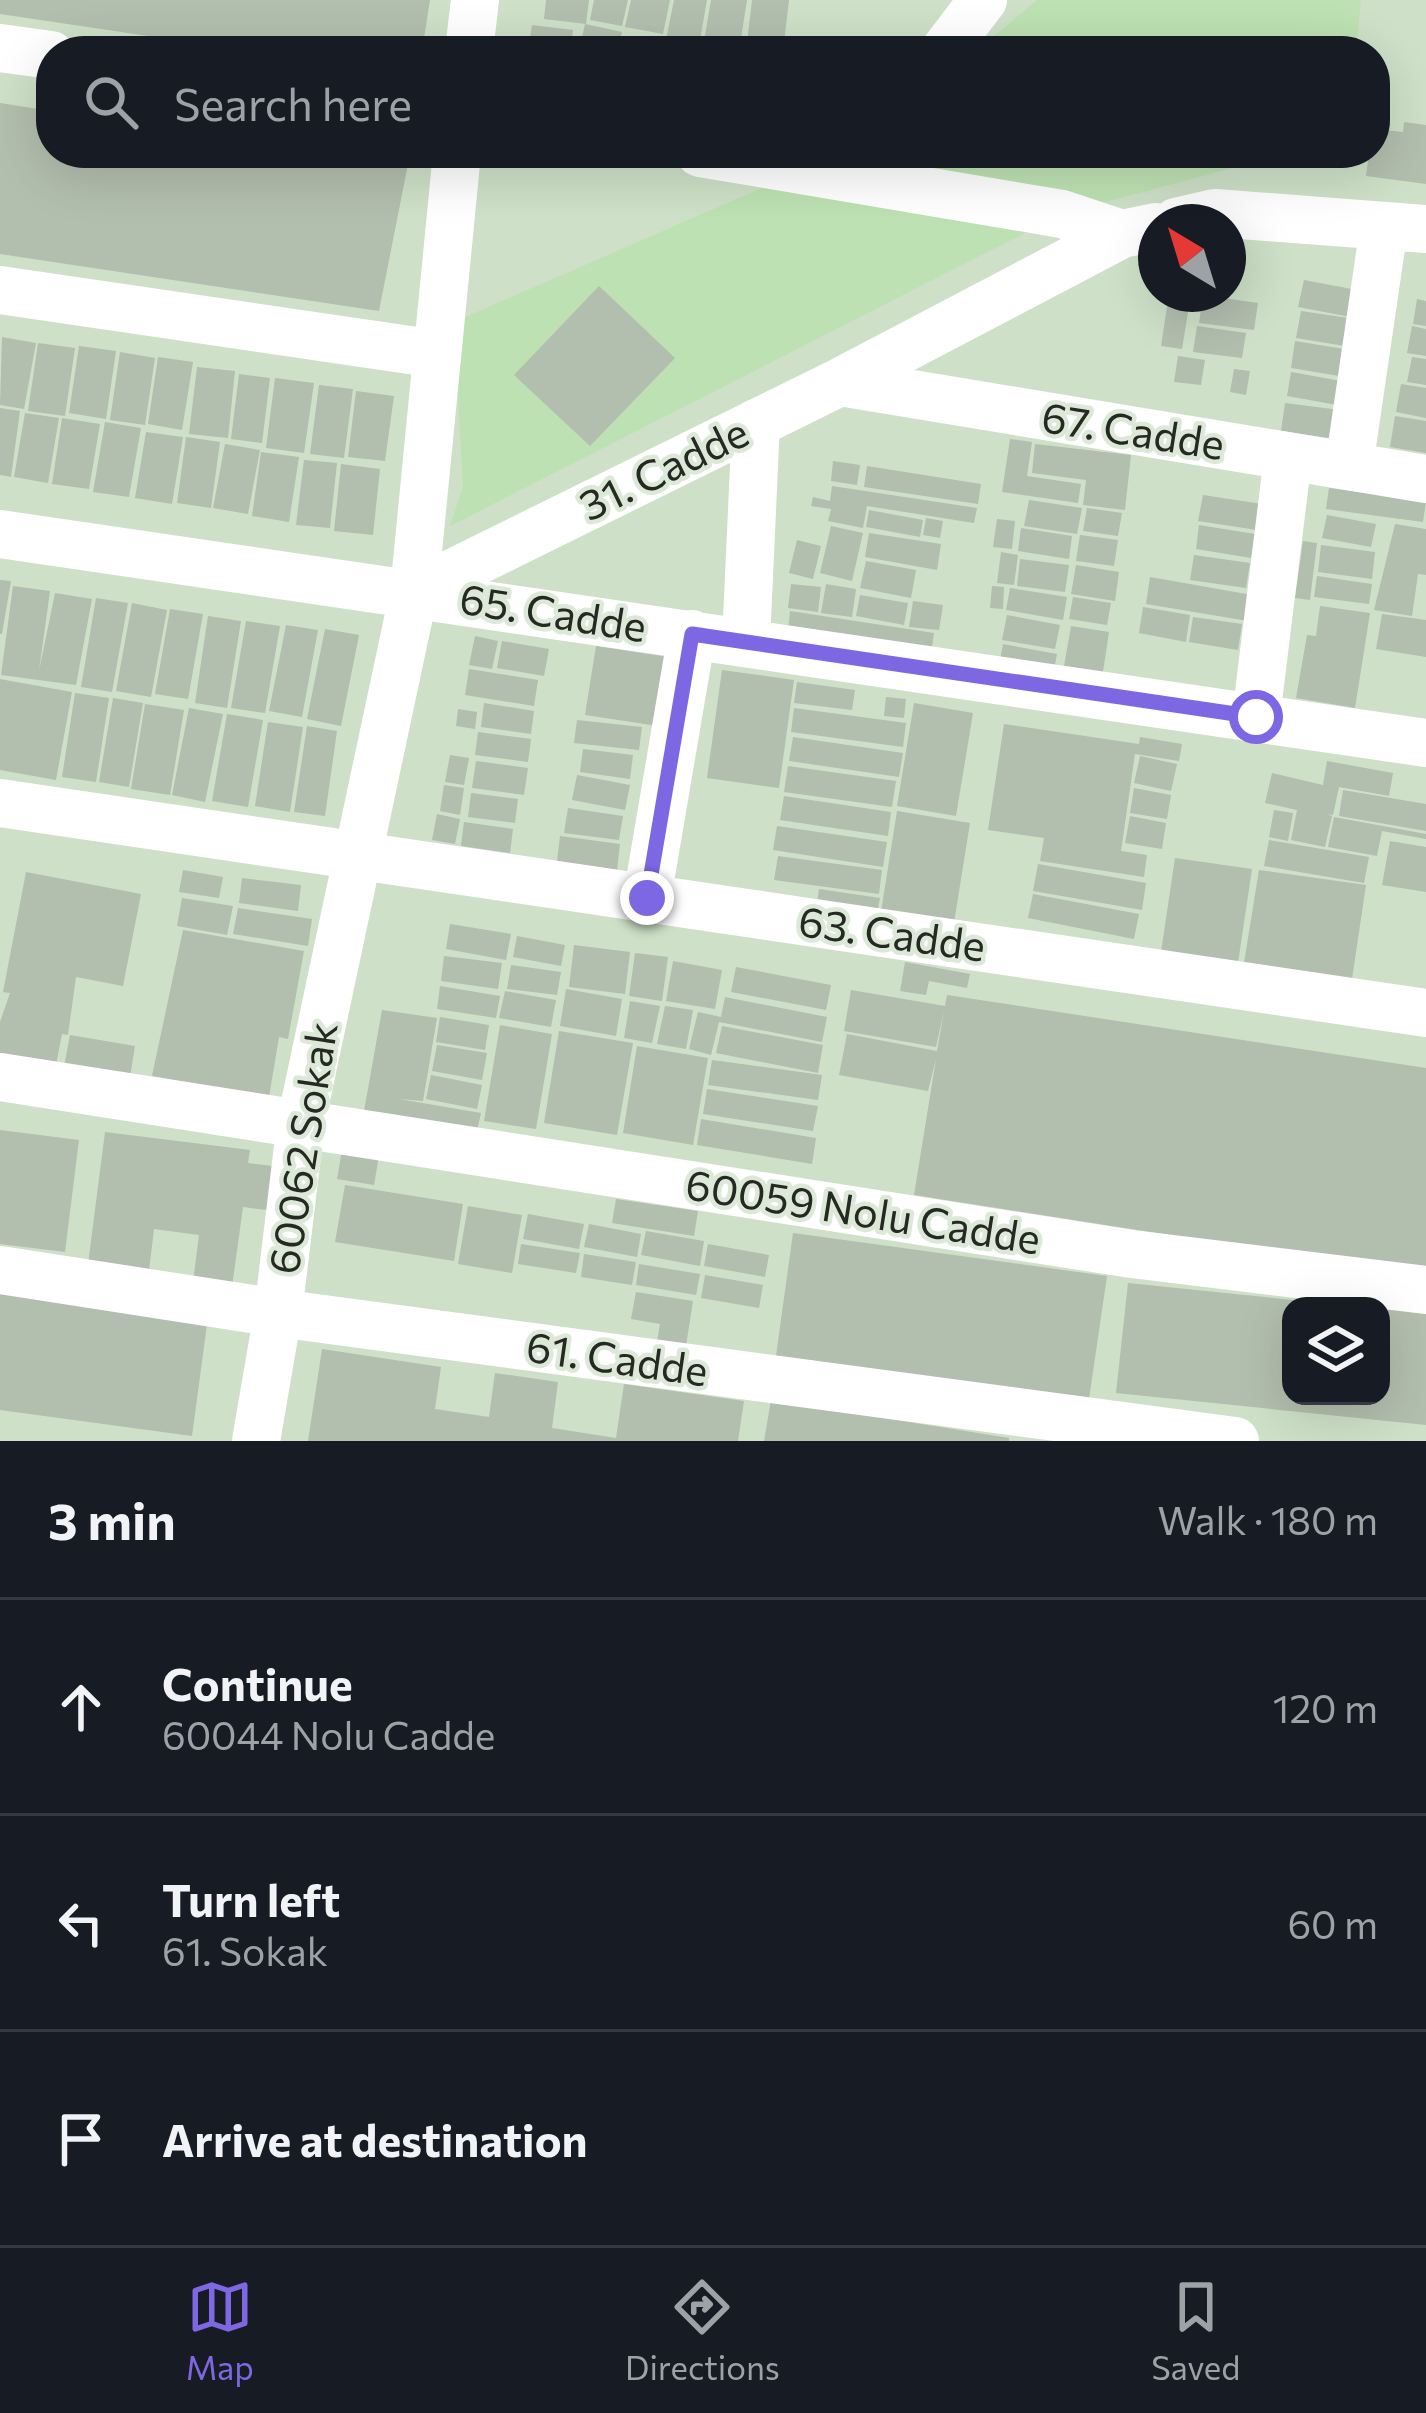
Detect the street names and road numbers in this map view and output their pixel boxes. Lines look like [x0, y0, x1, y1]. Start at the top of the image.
street label: 67. Cadde [1038, 389, 1228, 469]
street label: 31. Cadde [570, 404, 756, 530]
street label: 65. Cadde [456, 571, 650, 651]
street label: 63. Cadde [796, 893, 989, 971]
street label: 60062 Sokak [255, 1018, 347, 1277]
street label: 60059 Nolu Cadde [682, 1156, 1044, 1264]
street label: 61. Cadde [523, 1319, 711, 1395]

